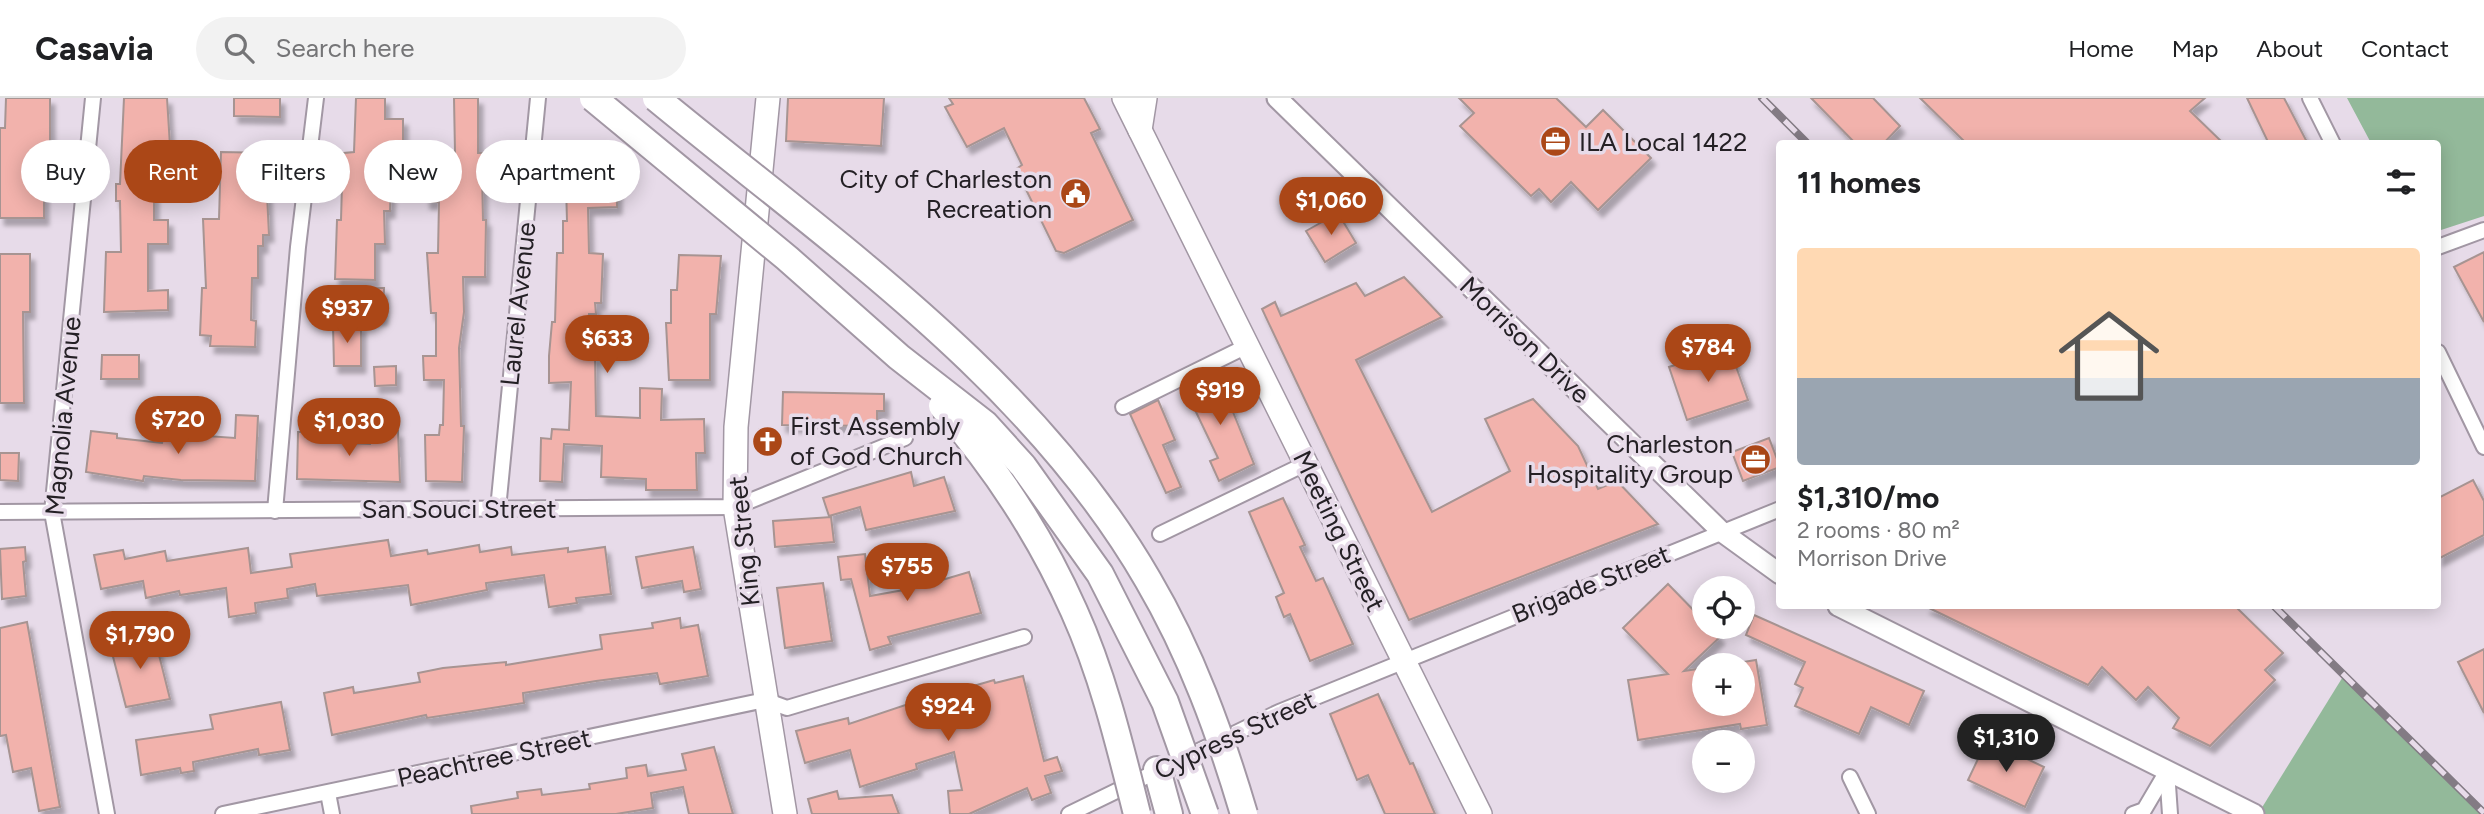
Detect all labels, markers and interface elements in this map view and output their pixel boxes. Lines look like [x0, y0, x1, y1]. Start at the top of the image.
search box [196, 17, 686, 80]
text: Casavia [35, 29, 154, 68]
icon: search [220, 29, 258, 67]
text: Search here [276, 32, 415, 64]
text: Home [2068, 34, 2134, 63]
text: Map [2172, 34, 2218, 63]
text: About [2256, 34, 2323, 63]
text: Contact [2361, 34, 2449, 63]
office icon: ILA Local 1422 [1539, 125, 1573, 159]
place label: ILA Local 1422 [1579, 126, 1748, 158]
chip: Buy [21, 140, 110, 203]
chip: Rent [124, 140, 222, 203]
chip: Filters [236, 140, 350, 203]
chip: New [364, 140, 462, 203]
chip: Apartment [476, 140, 640, 203]
place label: City of Charleston Recreation [840, 163, 1052, 225]
icon: filters [2382, 163, 2420, 201]
text: 11 homes [1797, 164, 1921, 201]
public building icon: City of Charleston Recreation [1058, 177, 1092, 211]
pin: $1,060 [1274, 178, 1388, 237]
text: $1,060 [1295, 186, 1367, 214]
street label: Laurel Avenue [493, 221, 543, 387]
street label: Morrison Drive [1453, 270, 1597, 410]
pin: $937 [306, 286, 388, 345]
icon: home [2046, 293, 2172, 419]
text: $937 [321, 294, 373, 322]
street label: Magnolia Avenue [38, 315, 88, 517]
pin: $633 [566, 316, 648, 375]
text: $633 [581, 324, 633, 352]
pin: $784 [1667, 324, 1749, 384]
text: $784 [1681, 333, 1735, 361]
pin: $919 [1179, 368, 1261, 427]
text: $919 [1195, 376, 1245, 404]
pin: $720 [137, 396, 219, 456]
pin: $1,030 [292, 398, 406, 458]
text: $720 [151, 405, 205, 433]
text: $1,030 [314, 407, 384, 435]
place label: First Assembly of God Church [790, 410, 963, 472]
church icon: First Assembly of God Church [750, 424, 784, 458]
place label: Charleston Hospitality Group [1527, 428, 1733, 490]
office icon: Charleston Hospitality Group [1739, 442, 1773, 476]
street label: Meeting Street [1286, 445, 1392, 617]
street label: King Street [721, 474, 767, 608]
text: $1,310/mo [1797, 479, 1939, 516]
street label: San Souci Street [361, 493, 557, 525]
text: 2 rooms · 80 m² [1797, 516, 1960, 544]
street label: Brigade Street [1507, 538, 1675, 630]
pin: $755 [866, 544, 948, 603]
text: Morrison Drive [1797, 544, 1946, 572]
text: $755 [881, 552, 933, 580]
map controls [1692, 576, 1755, 793]
button: locate [1692, 576, 1755, 639]
pin: $1,790 [83, 612, 197, 671]
text: $1,790 [105, 620, 175, 648]
button: + [1692, 653, 1755, 716]
pin: $924 [907, 684, 989, 743]
street label: Cypress Street [1149, 684, 1321, 786]
text: $924 [921, 692, 975, 720]
pin: $1,310 [1949, 714, 2063, 774]
street label: Peachtree Street [394, 722, 594, 794]
text: $1,310 [1973, 723, 2039, 751]
button: − [1692, 730, 1755, 793]

